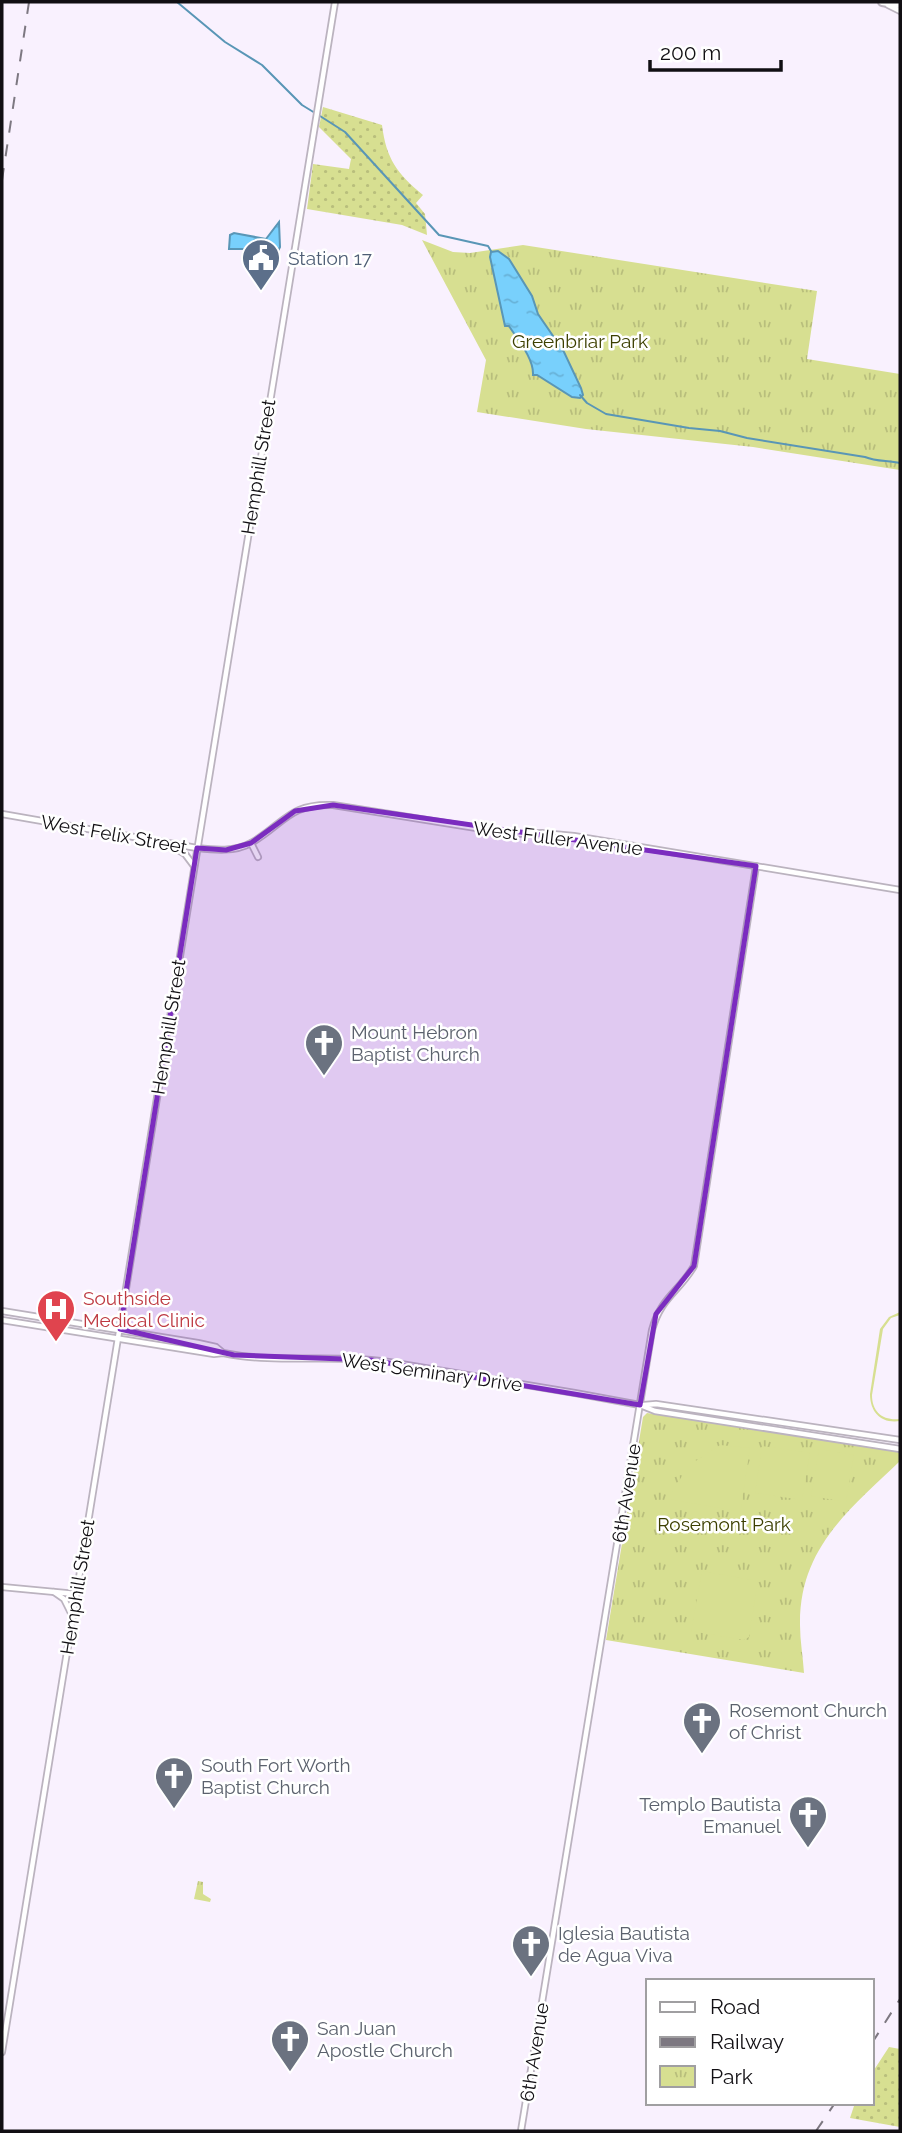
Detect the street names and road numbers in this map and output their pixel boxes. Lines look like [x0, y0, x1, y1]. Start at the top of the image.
street label: Hemphill Street [236, 397, 280, 536]
street label: West Felix Street [39, 810, 190, 858]
street label: West Fuller Avenue [472, 817, 644, 859]
street label: Hemphill Street [146, 957, 190, 1096]
street label: West Seminary Drive [340, 1348, 524, 1396]
street label: 6th Avenue [607, 1442, 645, 1544]
street label: Hemphill Street [55, 1517, 99, 1656]
street label: 6th Avenue [515, 2001, 553, 2103]

